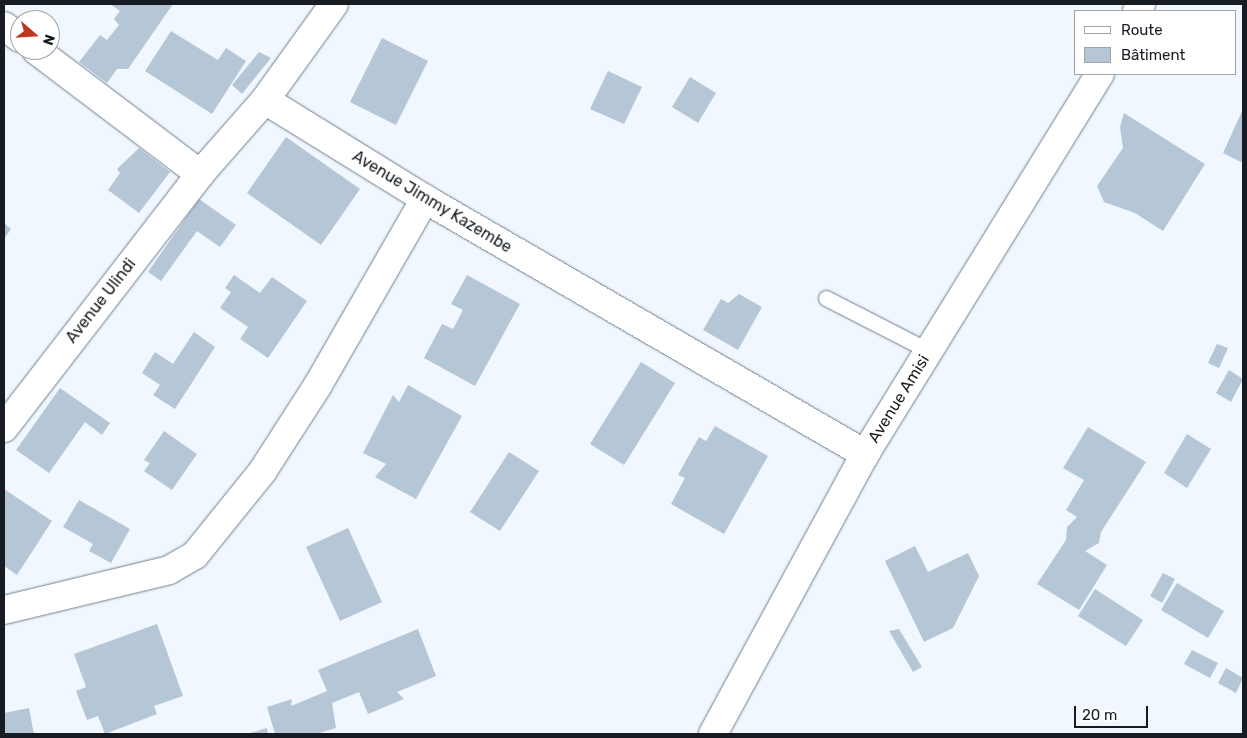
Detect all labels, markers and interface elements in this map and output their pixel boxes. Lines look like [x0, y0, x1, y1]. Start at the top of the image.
north arrow [10, 10, 60, 60]
legend [1074, 10, 1237, 75]
text: Route [1121, 21, 1163, 39]
text: N [39, 32, 58, 47]
text: Bâtiment [1121, 46, 1185, 64]
street label: Avenue Jimmy Kazembe [349, 147, 515, 257]
street label: Avenue Ulindi [62, 255, 140, 347]
street label: Avenue Amisi [864, 351, 934, 447]
scale bar [1077, 696, 1151, 728]
text: 20 m [1082, 706, 1117, 724]

